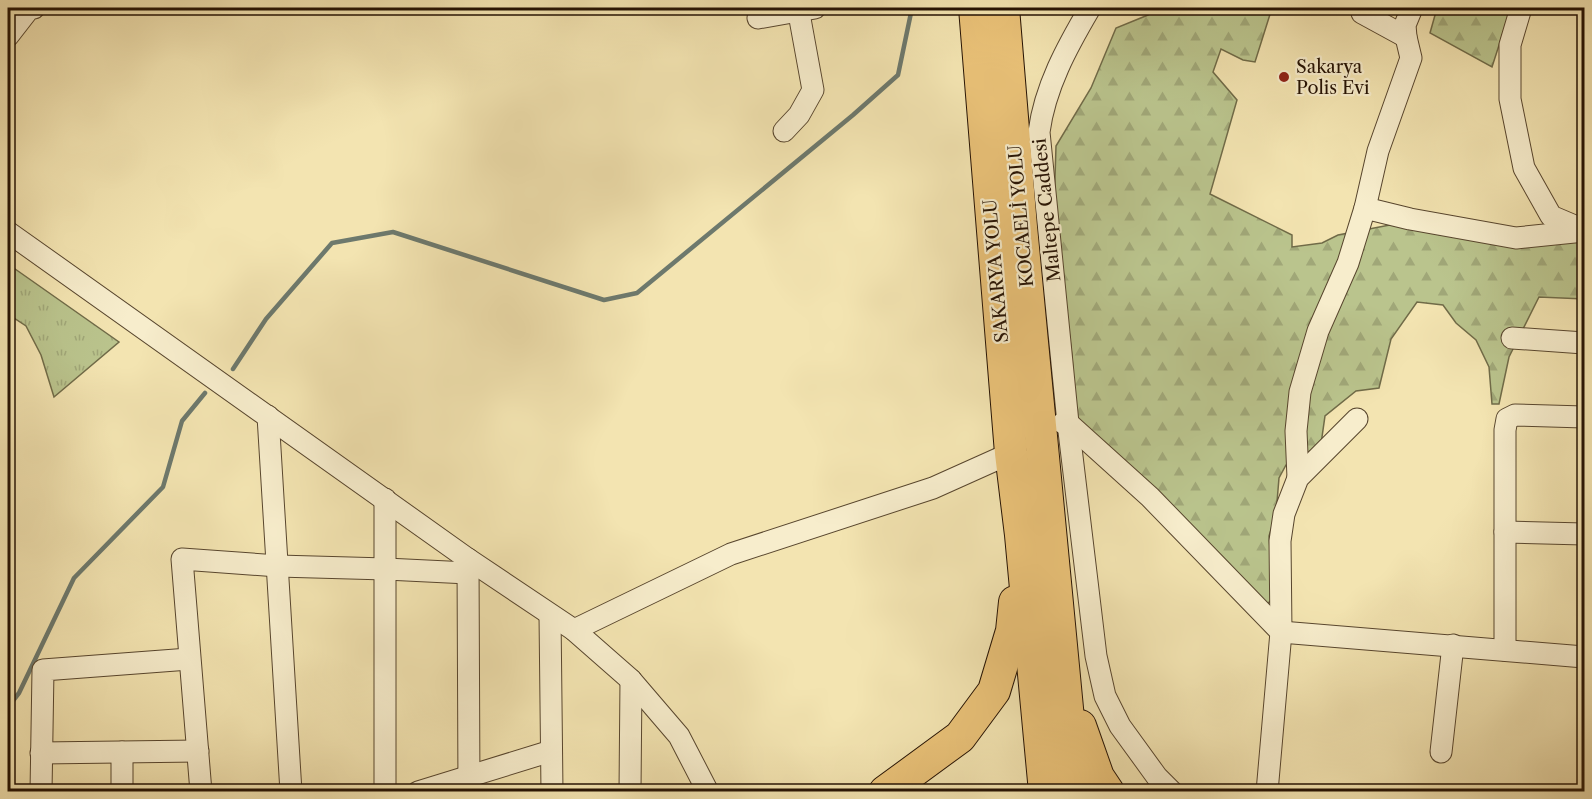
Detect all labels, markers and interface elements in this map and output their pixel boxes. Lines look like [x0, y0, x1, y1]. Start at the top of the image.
place label: Sakarya Polis Evi [1296, 56, 1370, 99]
marker: Sakarya Polis Evi [1277, 70, 1291, 84]
street label: Maltepe Caddesi [1028, 137, 1065, 283]
street label: KOCAELİ YOLU [1003, 144, 1038, 288]
street label: SAKARYA YOLU [979, 198, 1013, 344]

